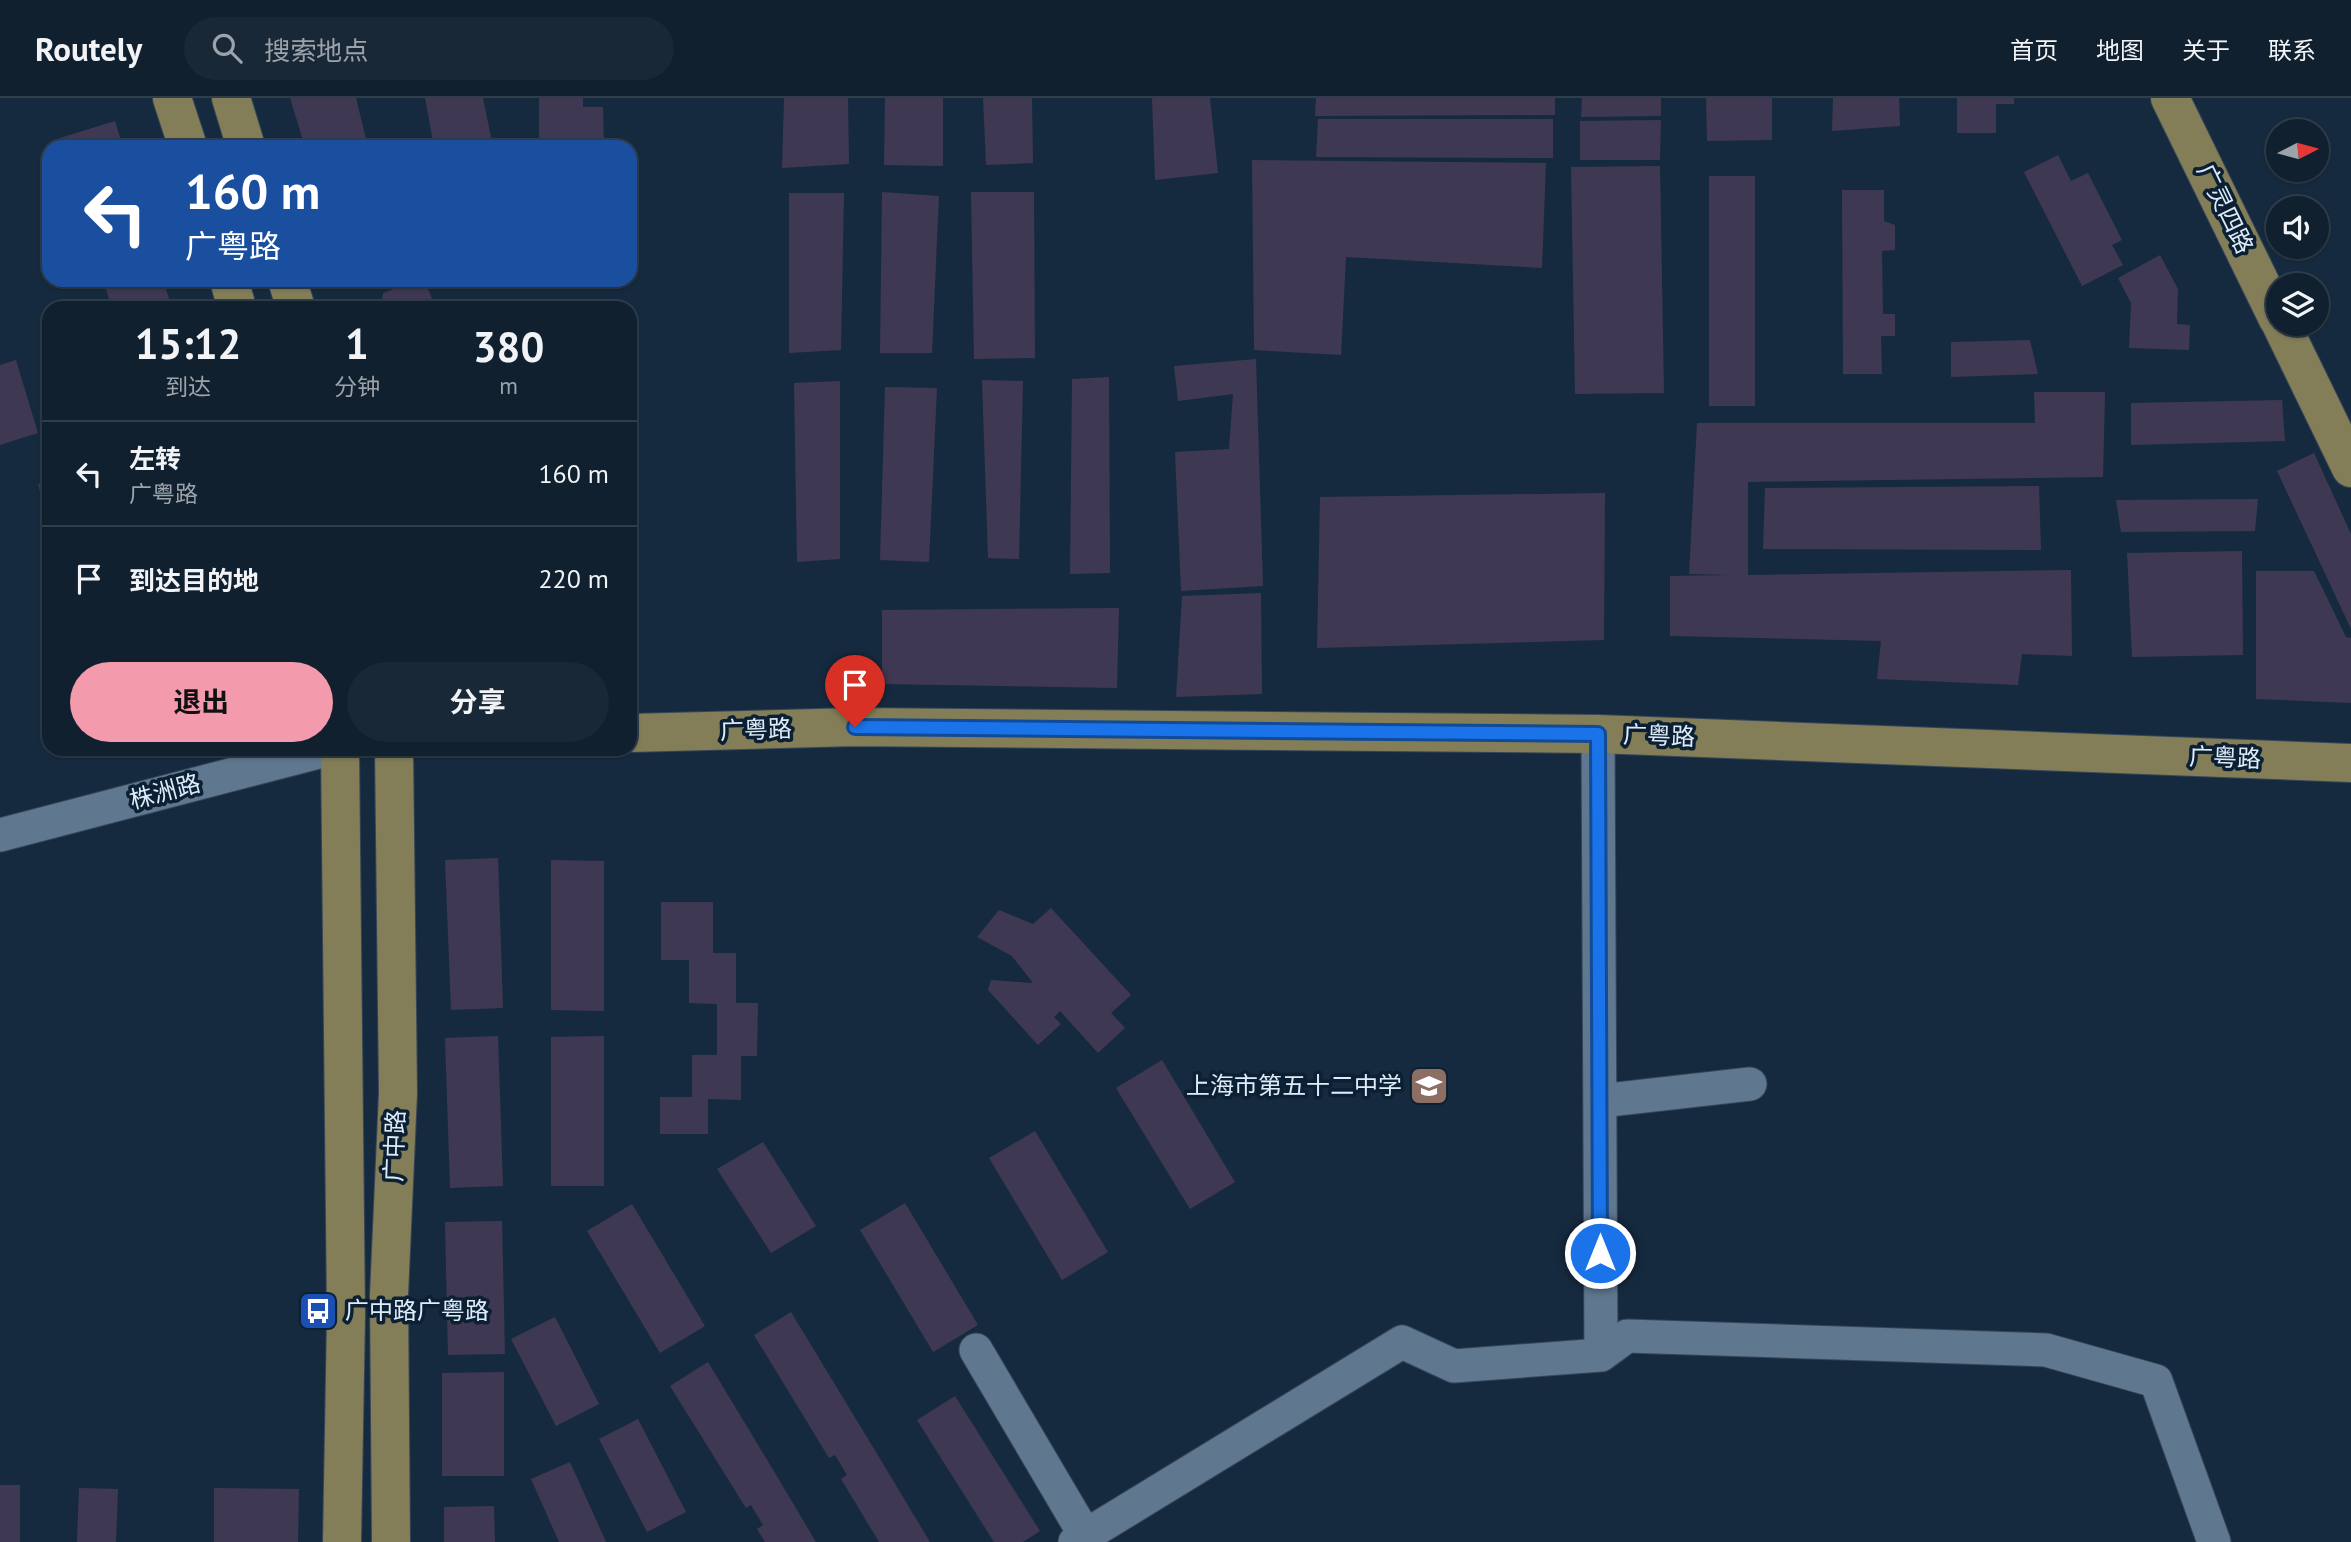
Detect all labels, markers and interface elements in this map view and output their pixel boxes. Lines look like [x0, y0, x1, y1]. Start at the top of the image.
search box [184, 17, 674, 80]
text: Routely [35, 27, 142, 70]
icon: search [208, 29, 246, 67]
text: 搜索地点 [264, 34, 368, 67]
text: 首页 [2010, 35, 2058, 66]
text: 地图 [2096, 35, 2144, 66]
text: 关于 [2182, 35, 2230, 66]
text: 联系 [2268, 35, 2316, 66]
north arrow [2266, 119, 2329, 182]
map controls [2266, 119, 2329, 336]
text: 160 m [185, 159, 320, 223]
street label: 广灵四路 [2190, 159, 2260, 259]
icon: left [70, 168, 161, 259]
button: sound [2266, 196, 2329, 259]
text: 广粤路 [185, 225, 281, 267]
button: layers [2266, 273, 2329, 336]
text: 15:12 [135, 316, 241, 371]
text: 1 [345, 316, 369, 371]
text: 380 [473, 319, 544, 374]
text: m [499, 371, 518, 400]
text: 到达 [165, 372, 211, 401]
text: 分钟 [334, 372, 380, 401]
text: 左转 [129, 442, 181, 475]
icon: left [70, 455, 108, 493]
text: 160 m [538, 457, 609, 490]
text: 广粤路 [129, 479, 198, 508]
icon: arrive [70, 560, 108, 598]
text: 220 m [538, 562, 609, 595]
text: 到达目的地 [129, 564, 259, 597]
pin [825, 655, 885, 727]
button: 退出 [70, 662, 333, 742]
button: 分享 [347, 662, 609, 742]
icon: arrive [836, 666, 874, 704]
street label: 广粤路 [719, 713, 793, 746]
street label: 广粤路 [1622, 719, 1696, 752]
street label: 广粤路 [2188, 741, 2262, 774]
street label: 株洲路 [126, 767, 204, 816]
school or university icon: 上海市第五十二中学 [1408, 1065, 1450, 1107]
place label: 上海市第五十二中学 [1186, 1070, 1402, 1101]
street label: 广中路 [378, 1109, 411, 1183]
position arrow [1563, 1216, 1637, 1290]
bus stop icon: 广中路广粤路 [297, 1290, 339, 1332]
place label: 广中路广粤路 [345, 1295, 489, 1326]

